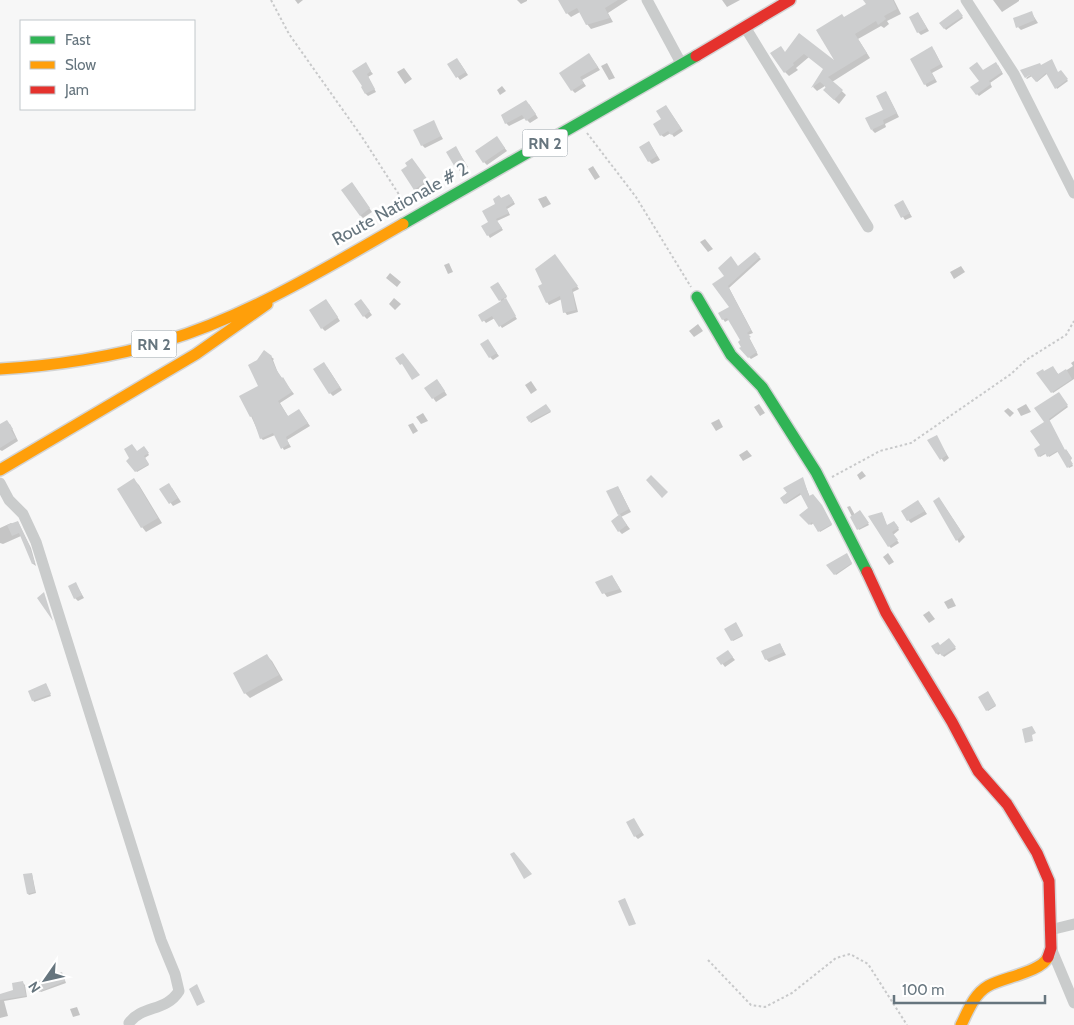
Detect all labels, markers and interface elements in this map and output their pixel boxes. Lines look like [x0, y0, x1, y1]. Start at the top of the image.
legend [20, 20, 195, 110]
text: Fast [65, 31, 90, 49]
text: Slow [65, 56, 96, 74]
text: Jam [64, 81, 89, 99]
road number: RN 2 [522, 130, 568, 156]
street label: Route Nationale # 2 [328, 158, 472, 250]
road number: RN 2 [132, 330, 176, 358]
north arrow [20, 955, 70, 1005]
scale bar [894, 972, 1045, 1004]
text: N [24, 978, 44, 996]
text: 100 m [902, 981, 944, 999]

